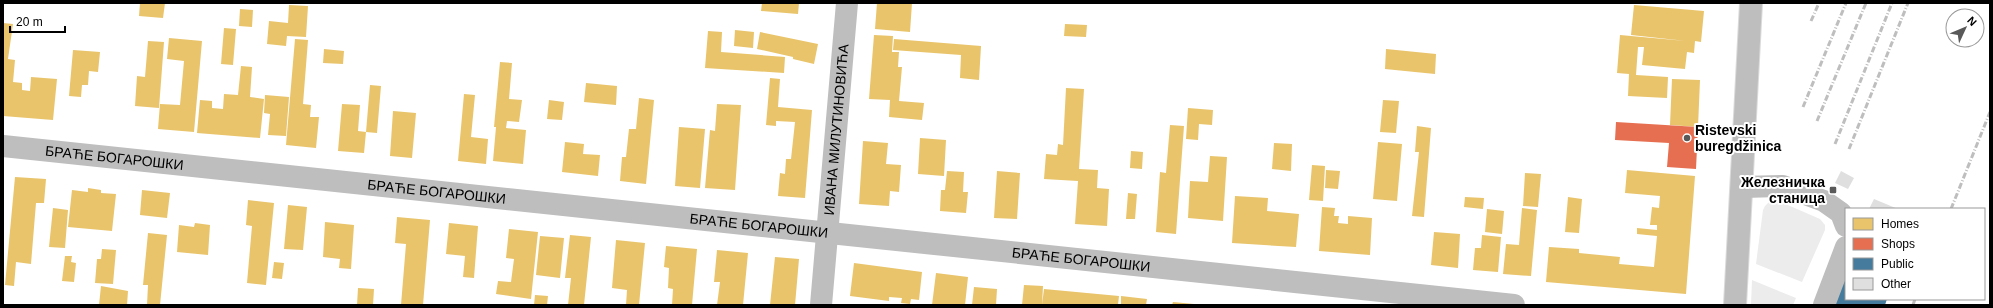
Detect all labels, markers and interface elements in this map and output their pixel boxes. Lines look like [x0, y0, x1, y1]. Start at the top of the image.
scale bar [10, 8, 65, 34]
north arrow [1945, 8, 1985, 48]
text: N [1965, 14, 1979, 28]
text: 20 m [16, 15, 43, 29]
street label: ИВАНА МИЛУТИНОВИЋА [821, 43, 851, 216]
place label: Ristevski buregdžinica [1695, 122, 1782, 154]
marker: Ristevski buregdžinica [1682, 133, 1692, 143]
street label: БРАЋЕ БОГАРОШКИ [44, 142, 184, 173]
place label: Железничка станица [1740, 174, 1825, 206]
street label: БРАЋЕ БОГАРОШКИ [367, 176, 507, 207]
marker: Железничка станица [1828, 185, 1838, 195]
legend [1845, 208, 1985, 300]
street label: БРАЋЕ БОГАРОШКИ [689, 210, 829, 241]
text: Homes [1881, 217, 1919, 231]
text: Shops [1881, 237, 1915, 251]
street label: БРАЋЕ БОГАРОШКИ [1011, 244, 1151, 275]
text: Public [1881, 257, 1914, 271]
text: Other [1881, 277, 1911, 291]

